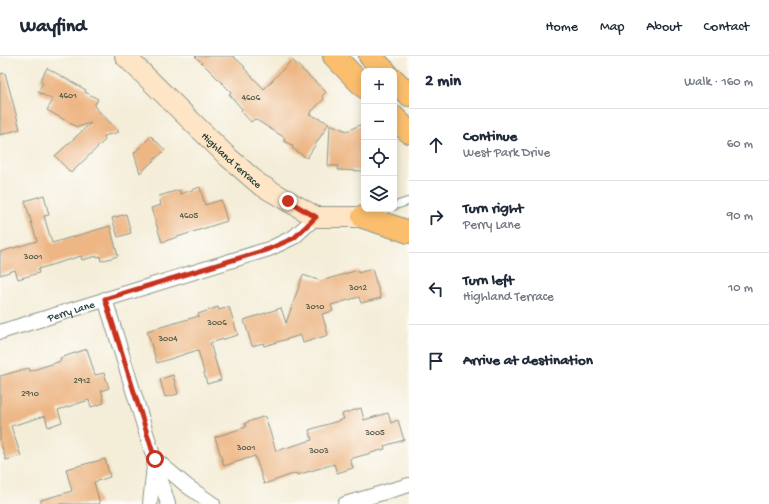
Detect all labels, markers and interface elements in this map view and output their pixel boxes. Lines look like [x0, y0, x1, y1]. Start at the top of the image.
text: Wayfind [20, 16, 86, 39]
text: Home [546, 19, 578, 36]
text: Map [600, 19, 624, 36]
text: About [646, 19, 682, 36]
text: Contact [704, 19, 749, 36]
map controls [361, 68, 397, 212]
button: + [361, 68, 397, 104]
text: 2 min [425, 72, 461, 92]
text: Walk · 160 m [684, 75, 753, 90]
house number: 4601 [59, 91, 77, 102]
house number: 4606 [242, 93, 261, 104]
button: − [361, 104, 397, 140]
text: Continue [463, 128, 517, 146]
street label: Highland Terrace [198, 131, 263, 192]
icon: ahead [425, 134, 447, 156]
text: 60 m [727, 137, 753, 152]
button: locate [361, 140, 397, 176]
text: West Park Drive [463, 146, 550, 161]
button: layers [361, 176, 397, 212]
route end [279, 192, 297, 210]
text: Turn right [463, 200, 523, 218]
icon: right [425, 206, 447, 228]
text: 90 m [727, 209, 753, 224]
house number: 4605 [180, 211, 199, 222]
text: Perry Lane [463, 218, 520, 233]
house number: 3001 [23, 252, 43, 263]
text: Turn left [463, 272, 514, 290]
icon: left [425, 278, 447, 300]
text: 10 m [728, 281, 753, 296]
house number: 3012 [348, 283, 367, 294]
text: Highland Terrace [463, 290, 554, 305]
street label: Perry Lane [45, 299, 97, 325]
house number: 3010 [305, 302, 324, 313]
house number: 3006 [206, 318, 227, 329]
house number: 3004 [157, 334, 178, 345]
icon: arrive [425, 350, 447, 372]
text: Arrive at destination [463, 352, 593, 370]
house number: 2912 [74, 376, 91, 387]
house number: 2910 [21, 389, 39, 400]
house number: 3005 [364, 428, 385, 439]
house number: 3001 [236, 443, 256, 454]
house number: 3003 [308, 446, 329, 457]
route start [146, 450, 164, 468]

